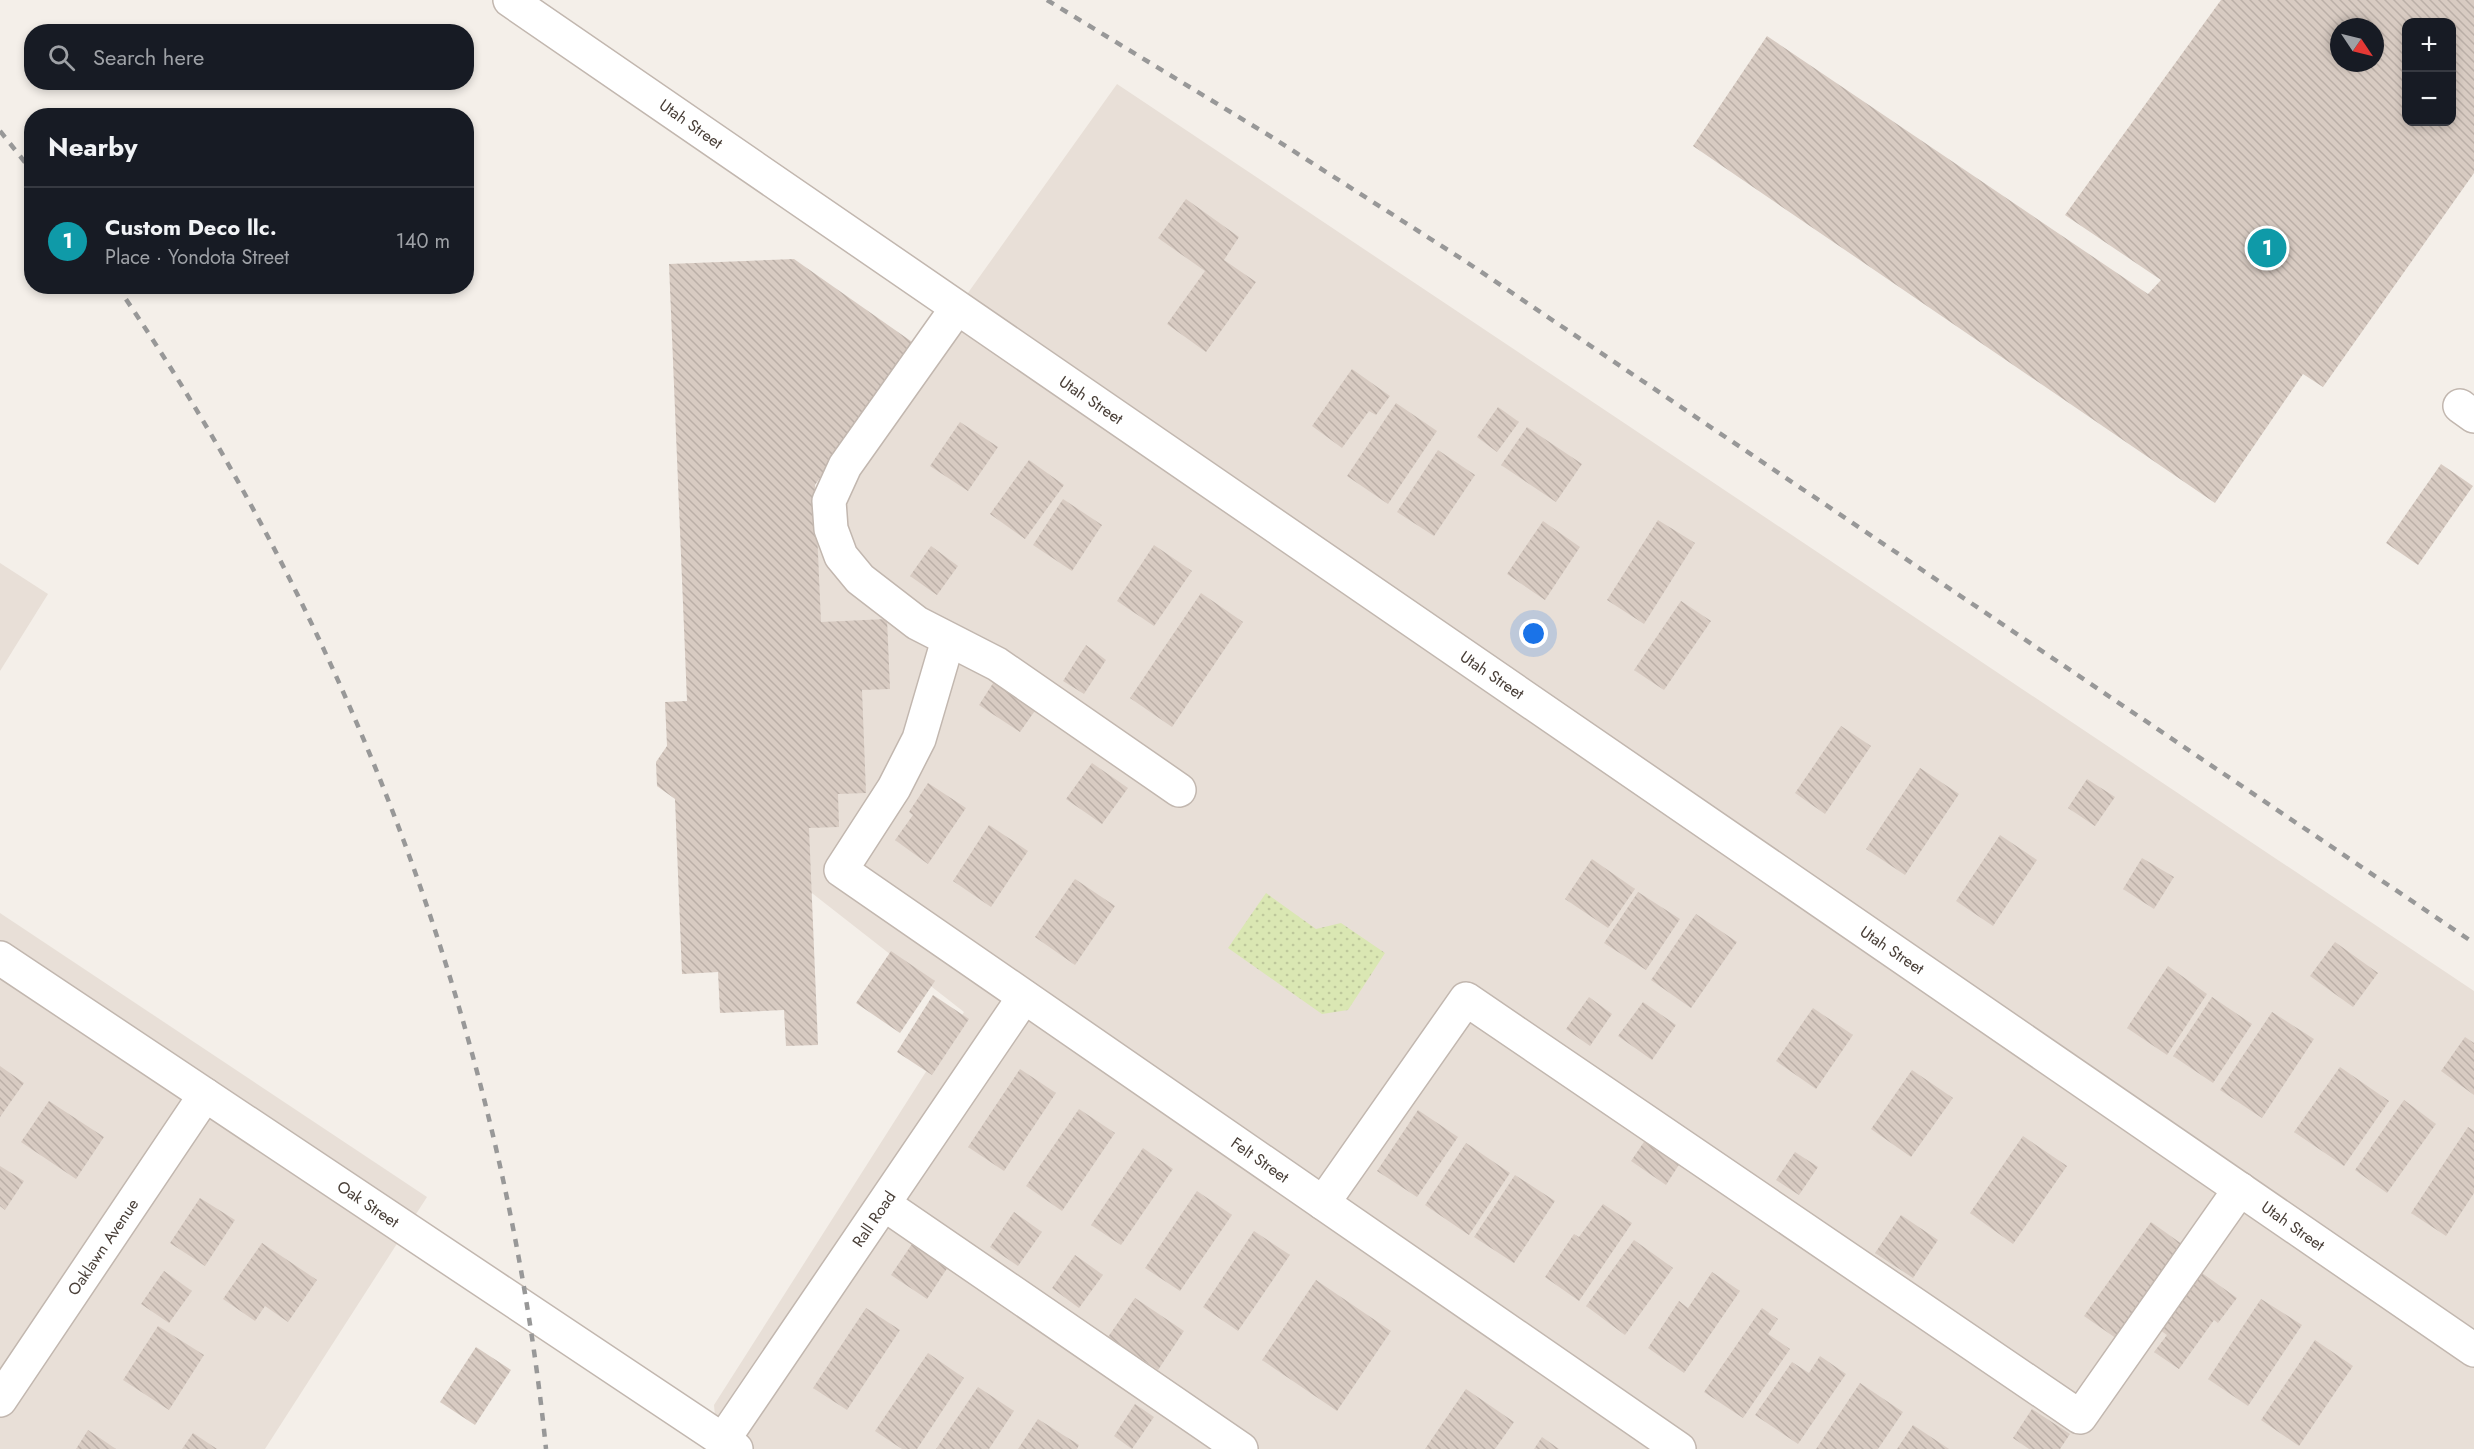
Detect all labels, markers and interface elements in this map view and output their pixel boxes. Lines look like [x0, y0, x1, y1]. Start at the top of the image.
north arrow [2330, 18, 2384, 72]
map controls [2402, 18, 2456, 126]
button: + [2402, 18, 2456, 72]
search box [24, 24, 474, 90]
icon: search [45, 41, 78, 74]
text: Search here [93, 41, 204, 73]
button: − [2402, 72, 2456, 126]
street label: Utah Street [655, 94, 728, 154]
text: Nearby [48, 128, 137, 166]
text: Custom Deco llc. [105, 211, 277, 243]
pin: 1 [2248, 226, 2286, 270]
text: 1 [62, 227, 73, 256]
text: 140 m [396, 227, 450, 256]
text: Place · Yondota Street [105, 243, 289, 272]
street label: Utah Street [1054, 370, 1128, 430]
your location [1519, 619, 1548, 648]
street label: Utah Street [1455, 645, 1529, 705]
street label: Utah Street [1855, 920, 1929, 980]
street label: Felt Street [1226, 1132, 1294, 1189]
street label: Oak Street [332, 1175, 404, 1233]
street label: Rall Road [847, 1186, 901, 1252]
street label: Oaklawn Avenue [62, 1194, 144, 1300]
street label: Utah Street [2257, 1196, 2330, 1256]

